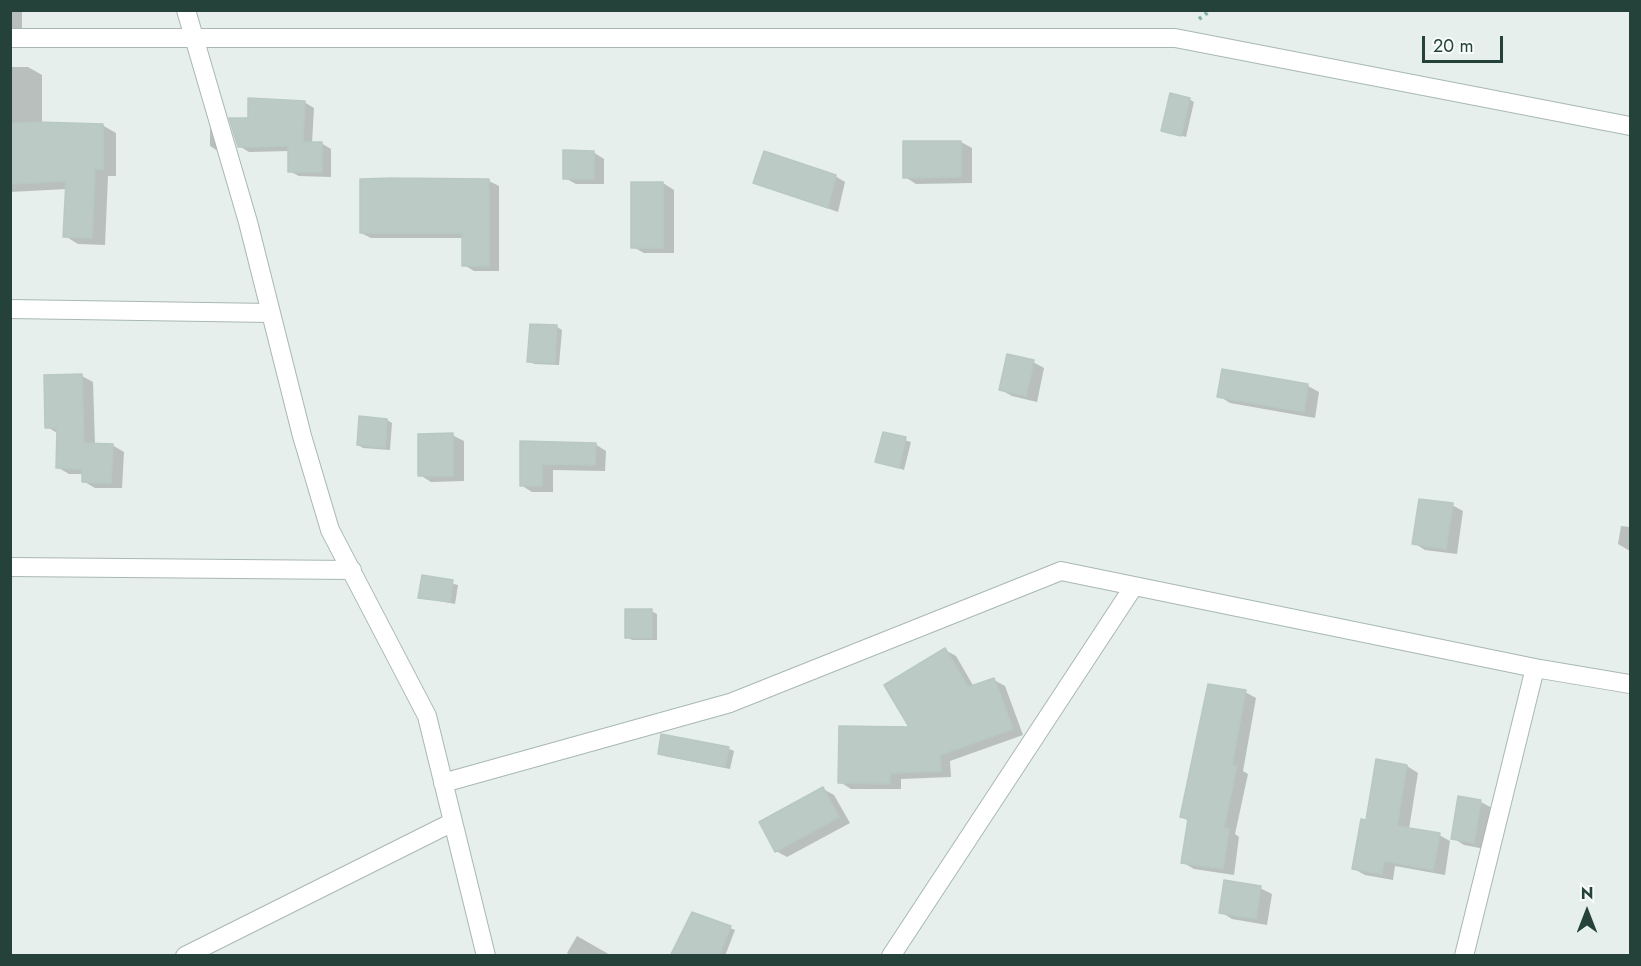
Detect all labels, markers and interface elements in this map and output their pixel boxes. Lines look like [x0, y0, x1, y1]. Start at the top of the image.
scale bar [1425, 24, 1506, 62]
text: 20 m [1433, 33, 1473, 59]
north arrow [1557, 882, 1617, 942]
text: N [1581, 882, 1593, 905]

